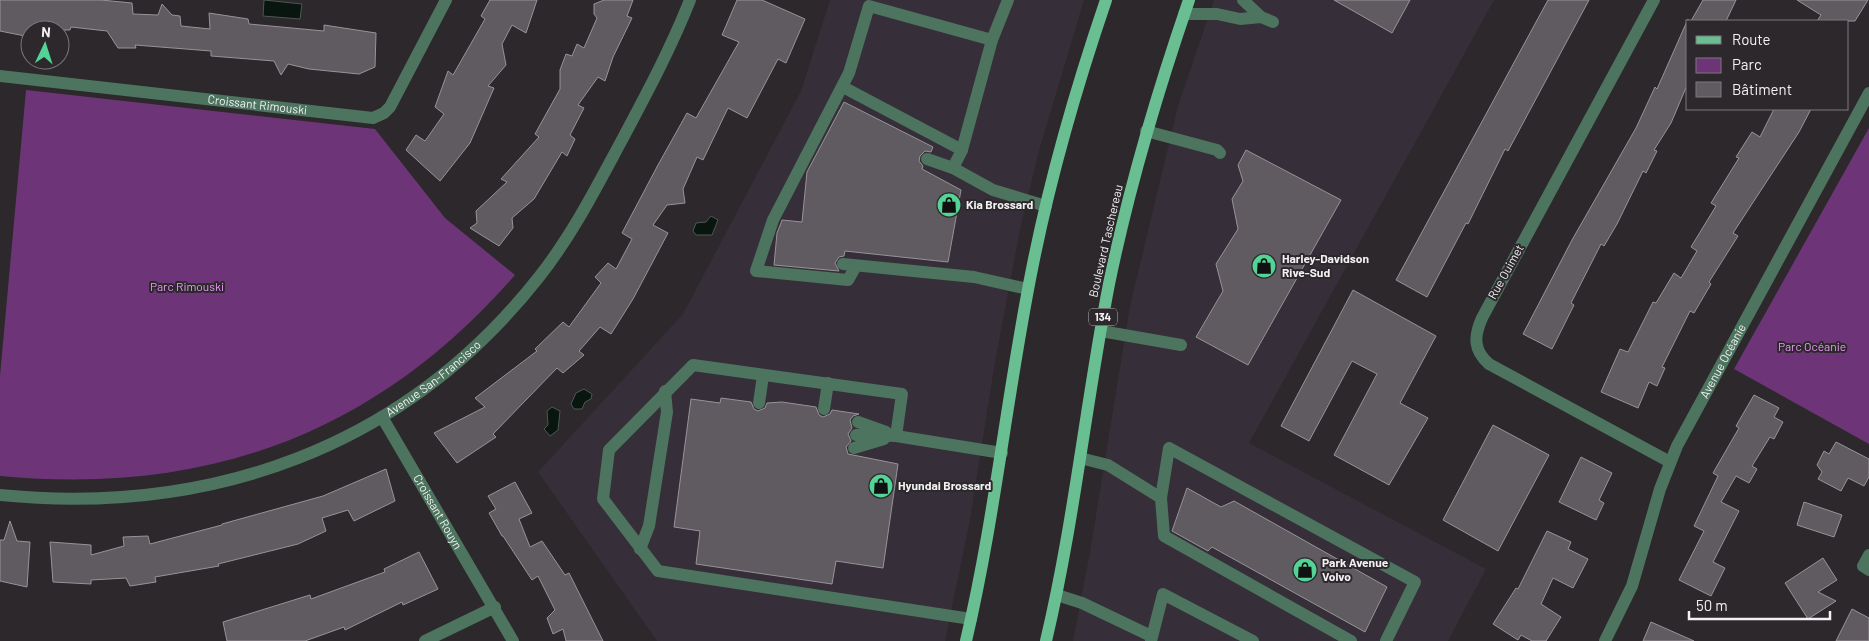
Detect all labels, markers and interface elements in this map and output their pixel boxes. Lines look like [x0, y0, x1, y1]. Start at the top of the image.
north arrow [20, 20, 70, 70]
legend [1686, 20, 1849, 110]
text: N [41, 23, 51, 40]
text: Route [1732, 30, 1771, 48]
text: Parc [1732, 55, 1762, 73]
text: Bâtiment [1732, 80, 1792, 98]
street label: Croissant Rimouski [207, 91, 308, 117]
street label: Boulevard Taschereau [1085, 183, 1125, 298]
shop icon: Kia Brossard [936, 192, 962, 218]
place label: Kia Brossard [966, 197, 1034, 211]
street label: Rue Ouimet [1484, 242, 1526, 301]
place label: Harley-Davidson Rive-Sud [1282, 251, 1369, 279]
shop icon: Harley-Davidson Rive-Sud [1251, 253, 1277, 279]
park label: Parc Rimouski [150, 279, 224, 293]
road number: 134 [1089, 308, 1117, 326]
street label: Avenue Océanie [1696, 321, 1748, 400]
street label: Avenue San-Francisco [383, 337, 483, 419]
park label: Parc Océanie [1778, 339, 1846, 353]
street label: Croissant Rouyn [411, 472, 466, 551]
shop icon: Hyundai Brossard [868, 473, 894, 499]
place label: Hyundai Brossard [898, 478, 992, 492]
place label: Park Avenue Volvo [1322, 555, 1389, 583]
shop icon: Park Avenue Volvo [1292, 557, 1318, 583]
scale bar [1689, 588, 1830, 620]
text: 50 m [1696, 596, 1728, 614]

